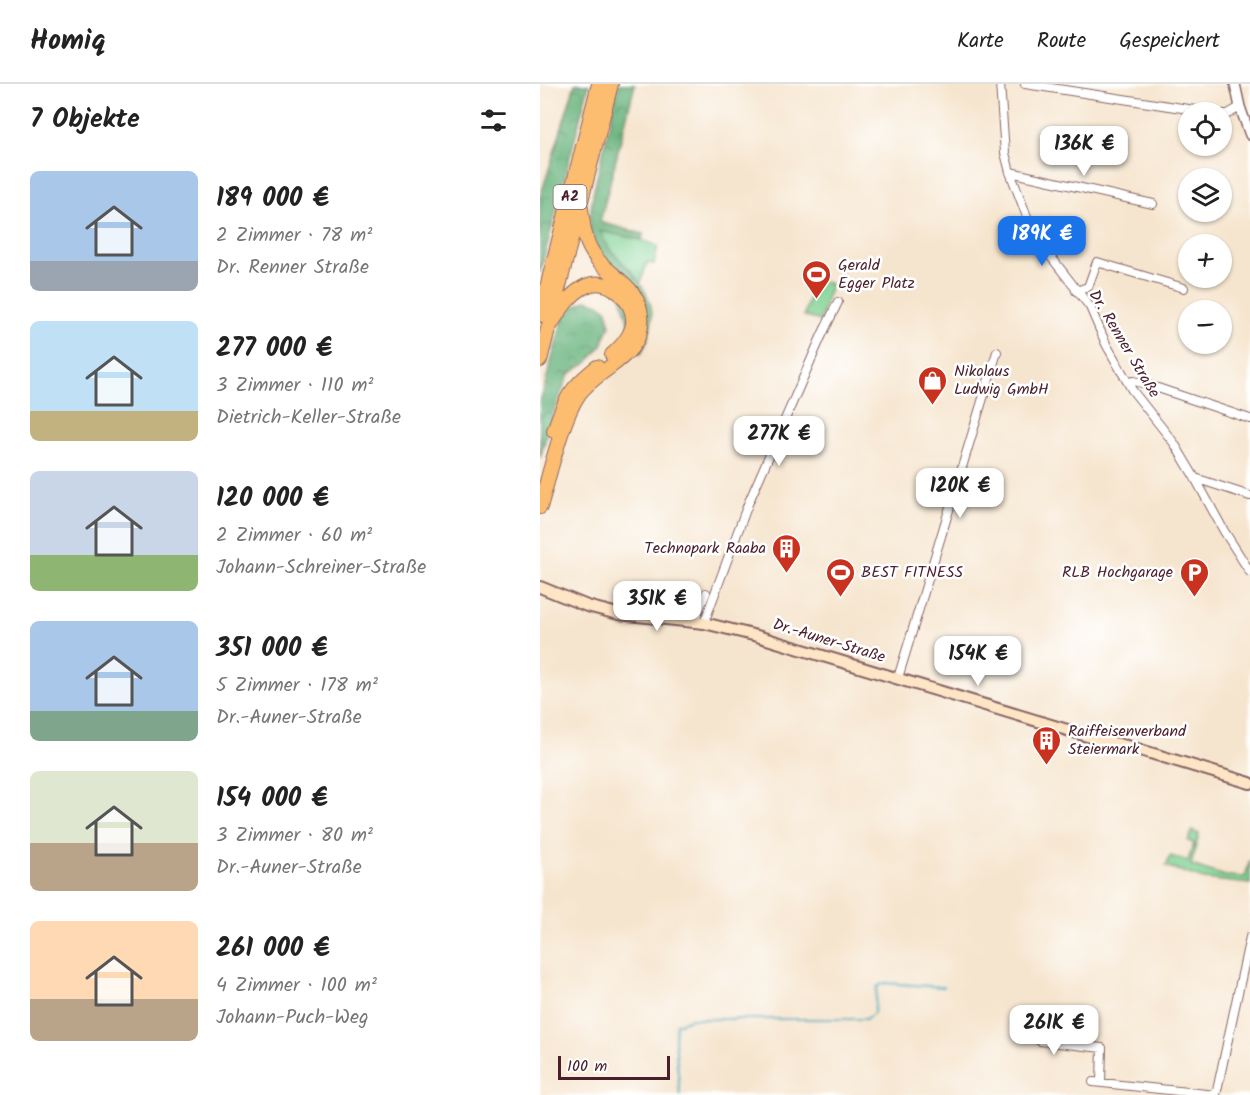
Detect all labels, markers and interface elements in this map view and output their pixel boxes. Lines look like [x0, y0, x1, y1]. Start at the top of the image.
text: Homiq [30, 19, 106, 64]
text: Karte [957, 25, 1004, 58]
text: Route [1037, 25, 1086, 58]
text: Gespeichert [1119, 25, 1220, 58]
text: 7 Objekte [30, 99, 140, 141]
map controls [1178, 102, 1232, 354]
button: locate [1178, 102, 1232, 156]
icon: filters [477, 104, 510, 137]
pin: 136K € [1035, 126, 1133, 177]
text: 136K € [1054, 129, 1114, 161]
button: layers [1178, 168, 1232, 222]
text: 189 000 € [216, 178, 329, 220]
road number: A2 [554, 185, 586, 209]
icon: home [78, 195, 150, 267]
pin: 189K € [993, 216, 1091, 267]
text: 189K € [1012, 219, 1072, 251]
text: 2 Zimmer · 78 m² [216, 220, 372, 252]
button: + [1178, 234, 1232, 288]
text: Dr. Renner Straße [216, 252, 369, 284]
place label: Gerald Egger Platz [838, 253, 915, 296]
sports icon: Gerald Egger Platz [801, 258, 833, 300]
street label: Dr. Renner Straße [1082, 285, 1166, 403]
button: − [1178, 300, 1232, 354]
text: 277 000 € [216, 328, 332, 370]
icon: home [78, 345, 150, 417]
place label: Nikolaus Ludwig GmbH [954, 359, 1049, 402]
shop icon: Nikolaus Ludwig GmbH [917, 364, 949, 406]
text: 3 Zimmer · 110 m² [216, 370, 374, 402]
text: Dietrich-Keller-Straße [216, 402, 401, 434]
pin: 277K € [730, 416, 828, 467]
text: 277K € [748, 419, 810, 451]
pin: 120K € [911, 468, 1009, 519]
text: 120K € [930, 471, 990, 503]
text: 120 000 € [216, 478, 329, 520]
icon: home [78, 495, 150, 567]
text: 2 Zimmer · 60 m² [216, 520, 372, 552]
building icon: Technopark Raaba [771, 532, 803, 574]
place label: Technopark Raaba [644, 536, 766, 561]
text: Johann-Schreiner-Straße [216, 552, 426, 584]
sports icon: BEST FITNESS [824, 556, 856, 598]
parking icon: RLB Hochgarage [1178, 556, 1210, 598]
place label: BEST FITNESS [861, 560, 964, 585]
place label: RLB Hochgarage [1062, 560, 1173, 585]
pin: 351K € [608, 581, 706, 632]
text: 351K € [627, 584, 687, 616]
street label: Dr.-Auner-Straße [770, 612, 888, 670]
text: 351 000 € [216, 628, 328, 670]
pin: 154K € [929, 636, 1027, 687]
text: 154K € [948, 639, 1008, 671]
icon: home [78, 645, 150, 717]
text: 5 Zimmer · 178 m² [216, 670, 378, 702]
text: Dr.-Auner-Straße [216, 702, 362, 734]
place label: Raiffeisenverband Steiermark [1068, 719, 1187, 762]
building icon: Raiffeisenverband Steiermark [1031, 724, 1063, 766]
text: 154 000 € [216, 778, 328, 820]
icon: home [78, 795, 150, 867]
text: 3 Zimmer · 80 m² [216, 820, 373, 852]
text: Dr.-Auner-Straße [216, 852, 362, 884]
text: 261 000 € [216, 928, 330, 970]
icon: home [78, 945, 150, 1017]
text: 4 Zimmer · 100 m² [216, 970, 377, 1002]
text: Johann-Puch-Weg [216, 1002, 368, 1034]
pin: 261K € [1005, 1005, 1103, 1056]
text: 261K € [1024, 1008, 1084, 1040]
scale bar [558, 1053, 670, 1080]
text: 100 m [567, 1054, 607, 1079]

